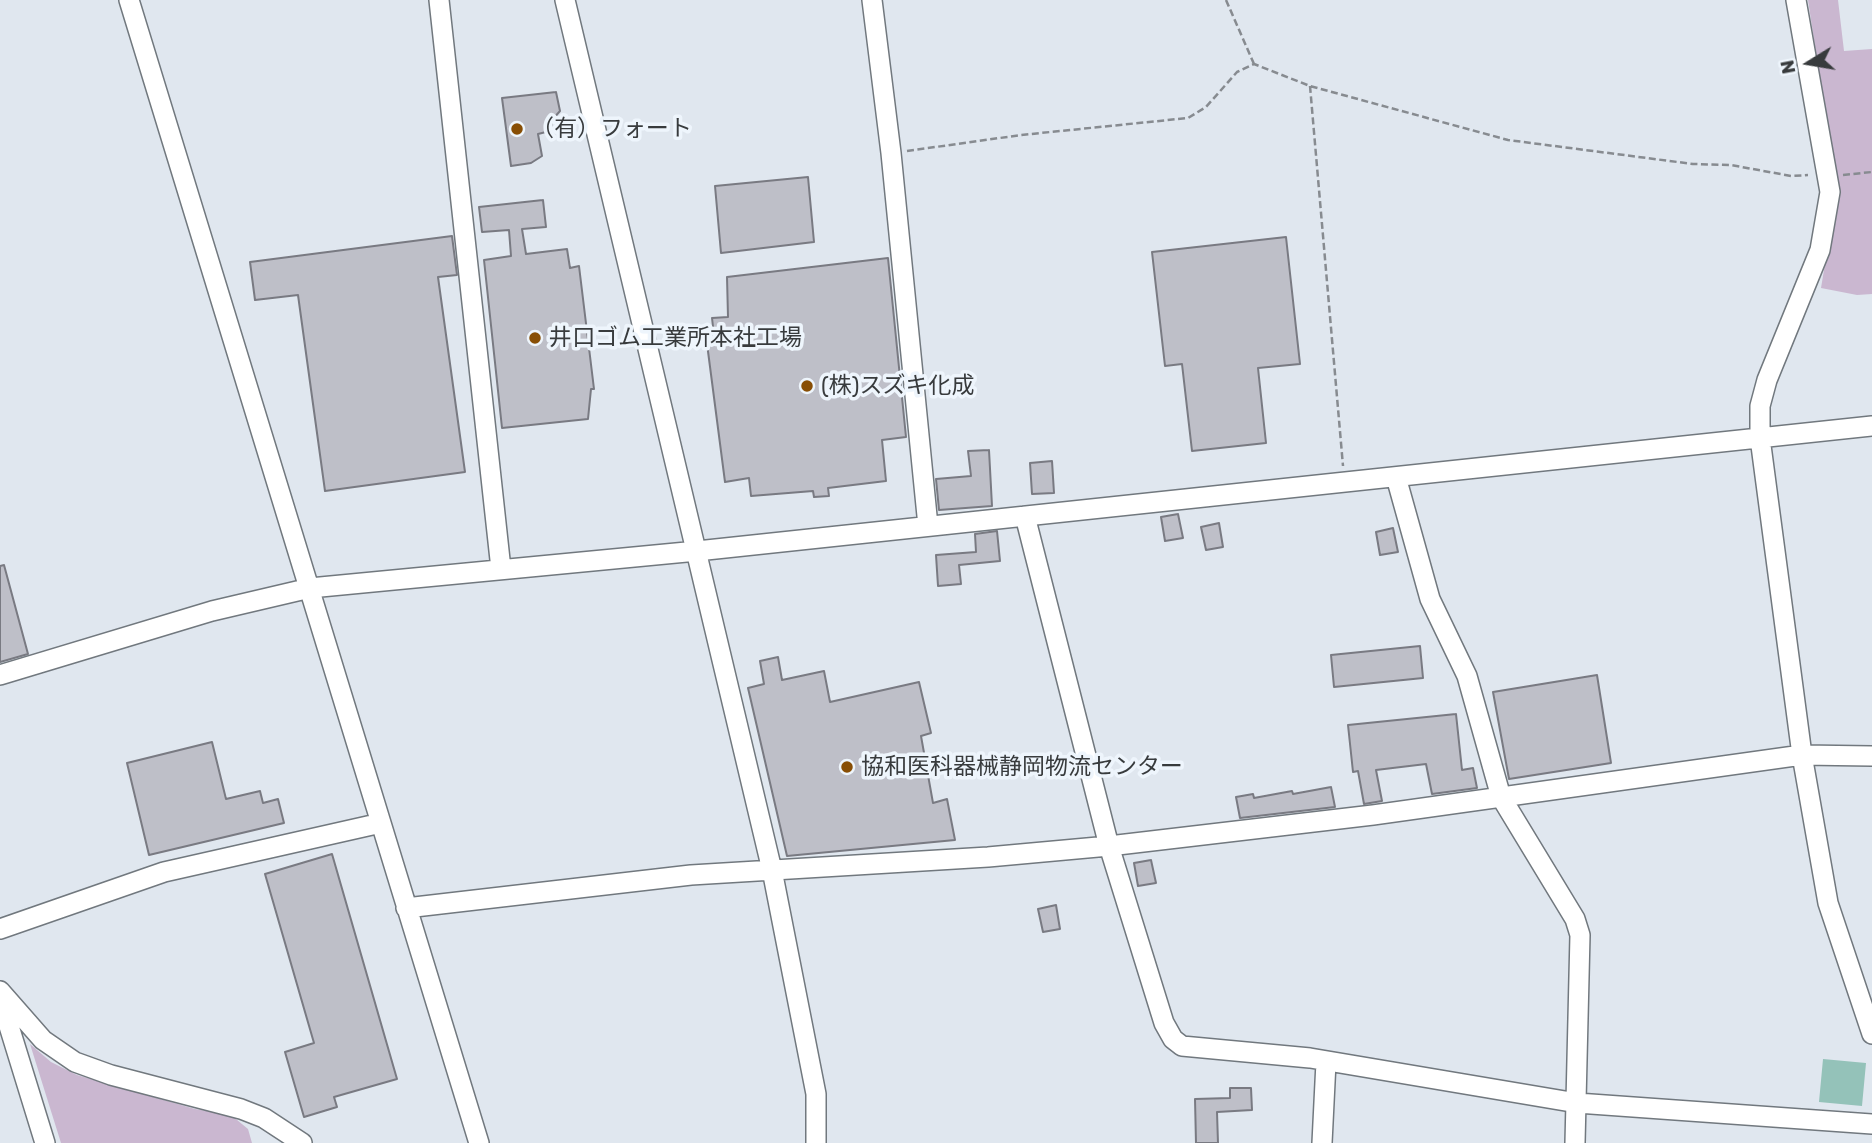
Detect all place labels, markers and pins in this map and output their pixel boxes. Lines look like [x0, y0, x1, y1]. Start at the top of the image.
place label: （有）フォート [531, 115, 692, 143]
marker: （有）フォート [509, 121, 525, 137]
place label: 井口ゴム工業所本社工場 [549, 324, 802, 352]
marker: 井口ゴム工業所本社工場 [527, 330, 543, 346]
place label: (株)スズキ化成 [821, 372, 975, 400]
marker: (株)スズキ化成 [799, 378, 815, 394]
place label: 協和医科器械静岡物流センター [861, 753, 1183, 781]
marker: 協和医科器械静岡物流センター [839, 759, 855, 775]

